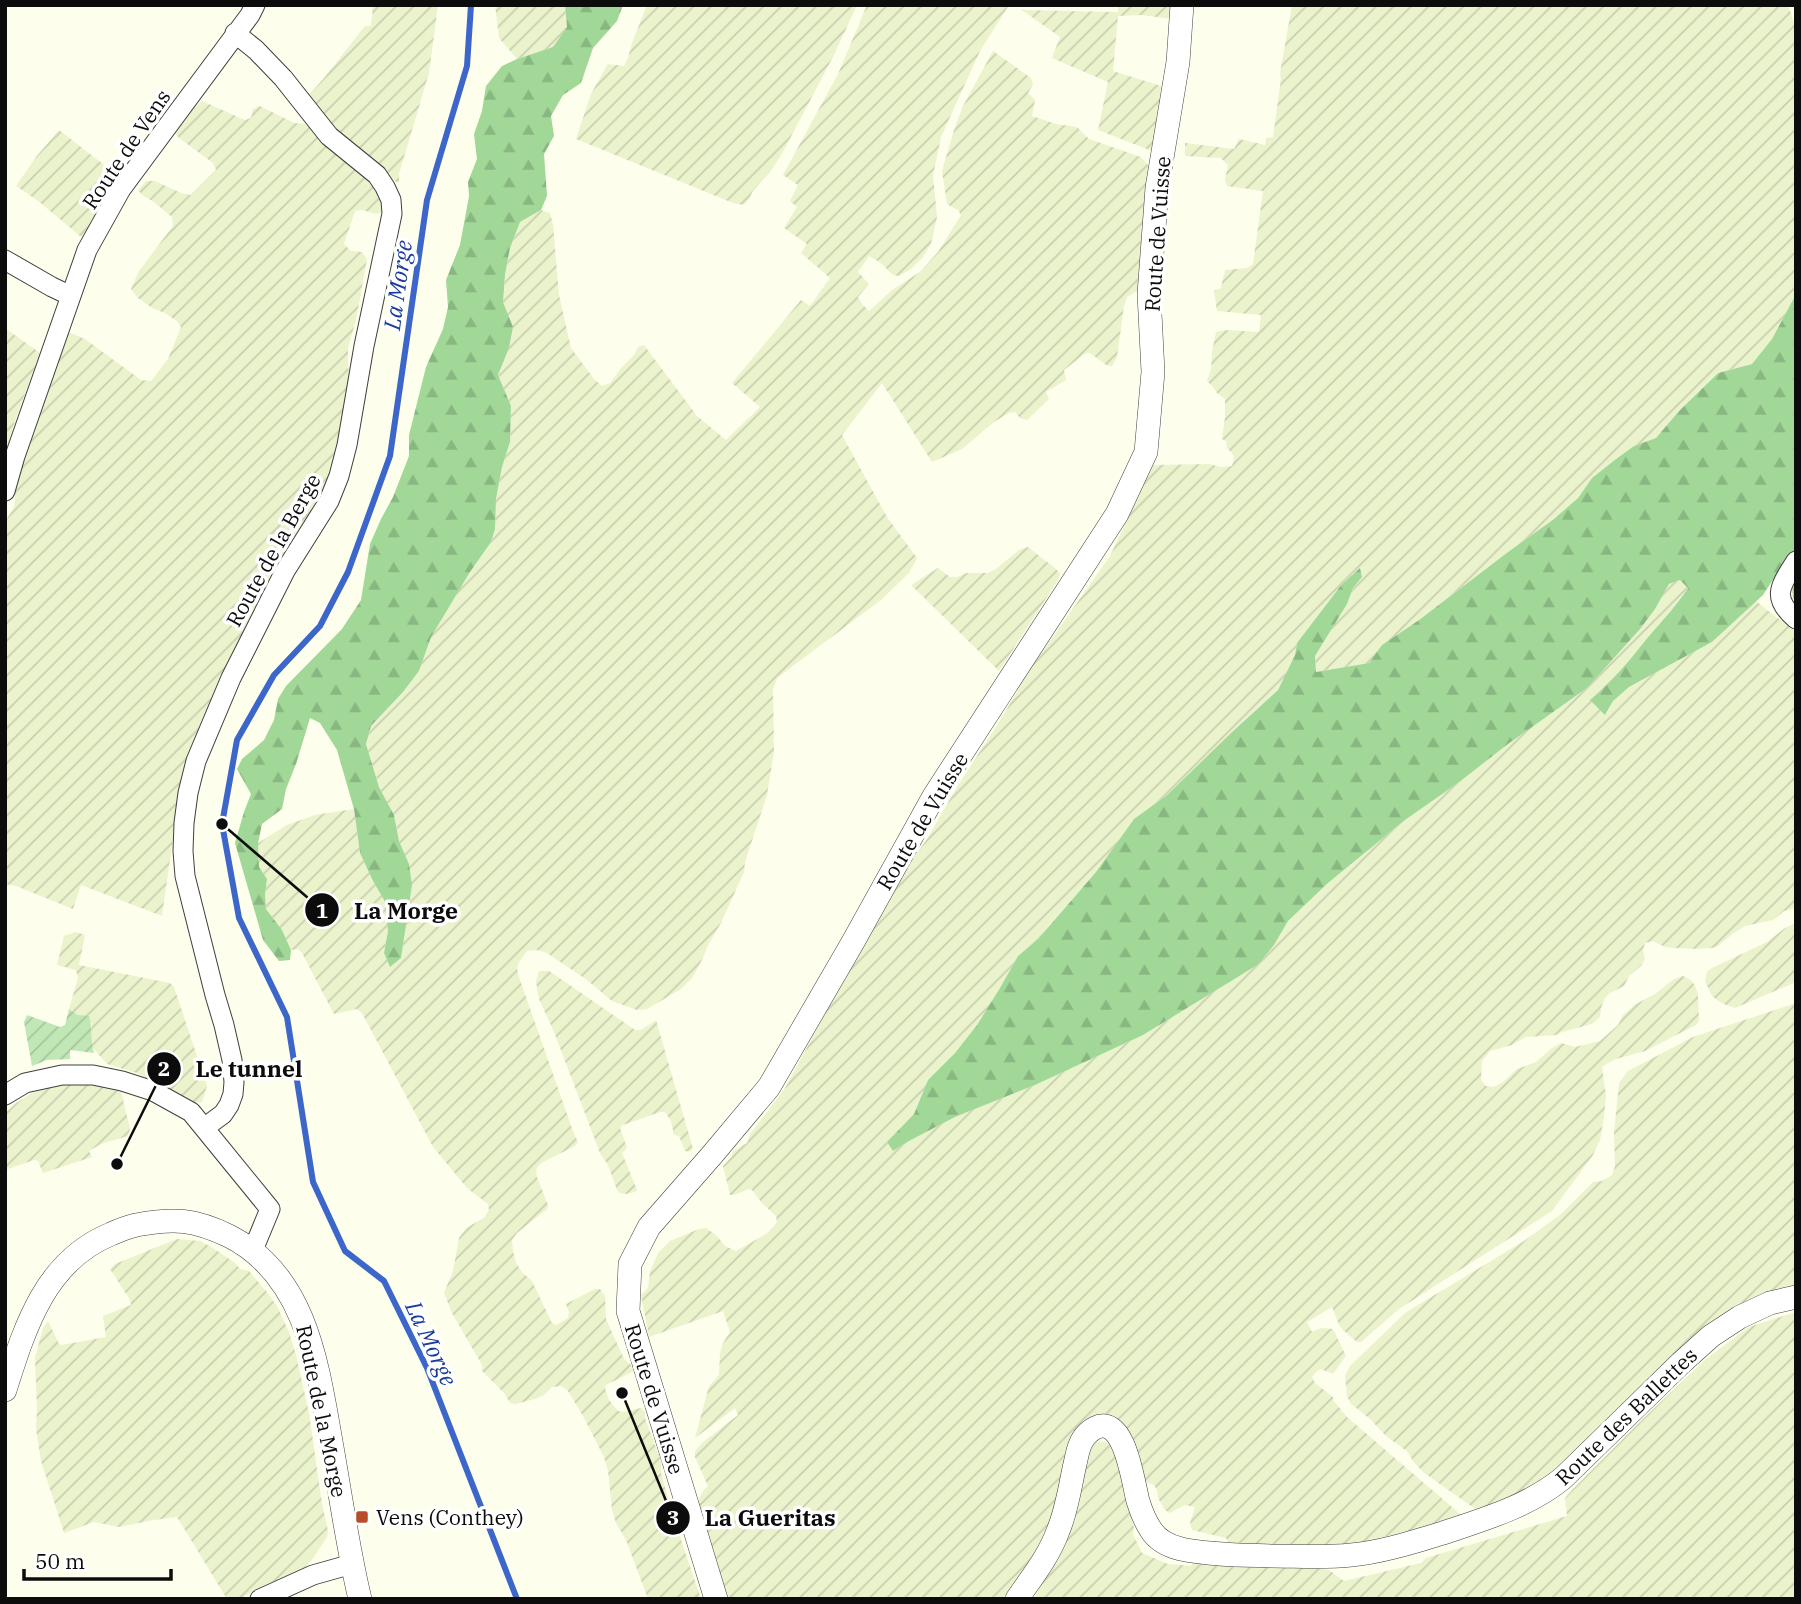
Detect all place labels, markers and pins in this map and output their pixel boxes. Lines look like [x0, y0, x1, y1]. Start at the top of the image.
callout: La Morge [304, 888, 472, 932]
callout: Le tunnel [146, 1047, 316, 1091]
callout: La Gueritas [655, 1496, 849, 1540]
place label: Vens (Conthey) [376, 1503, 524, 1531]
marker: Vens (Conthey) [354, 1509, 370, 1525]

